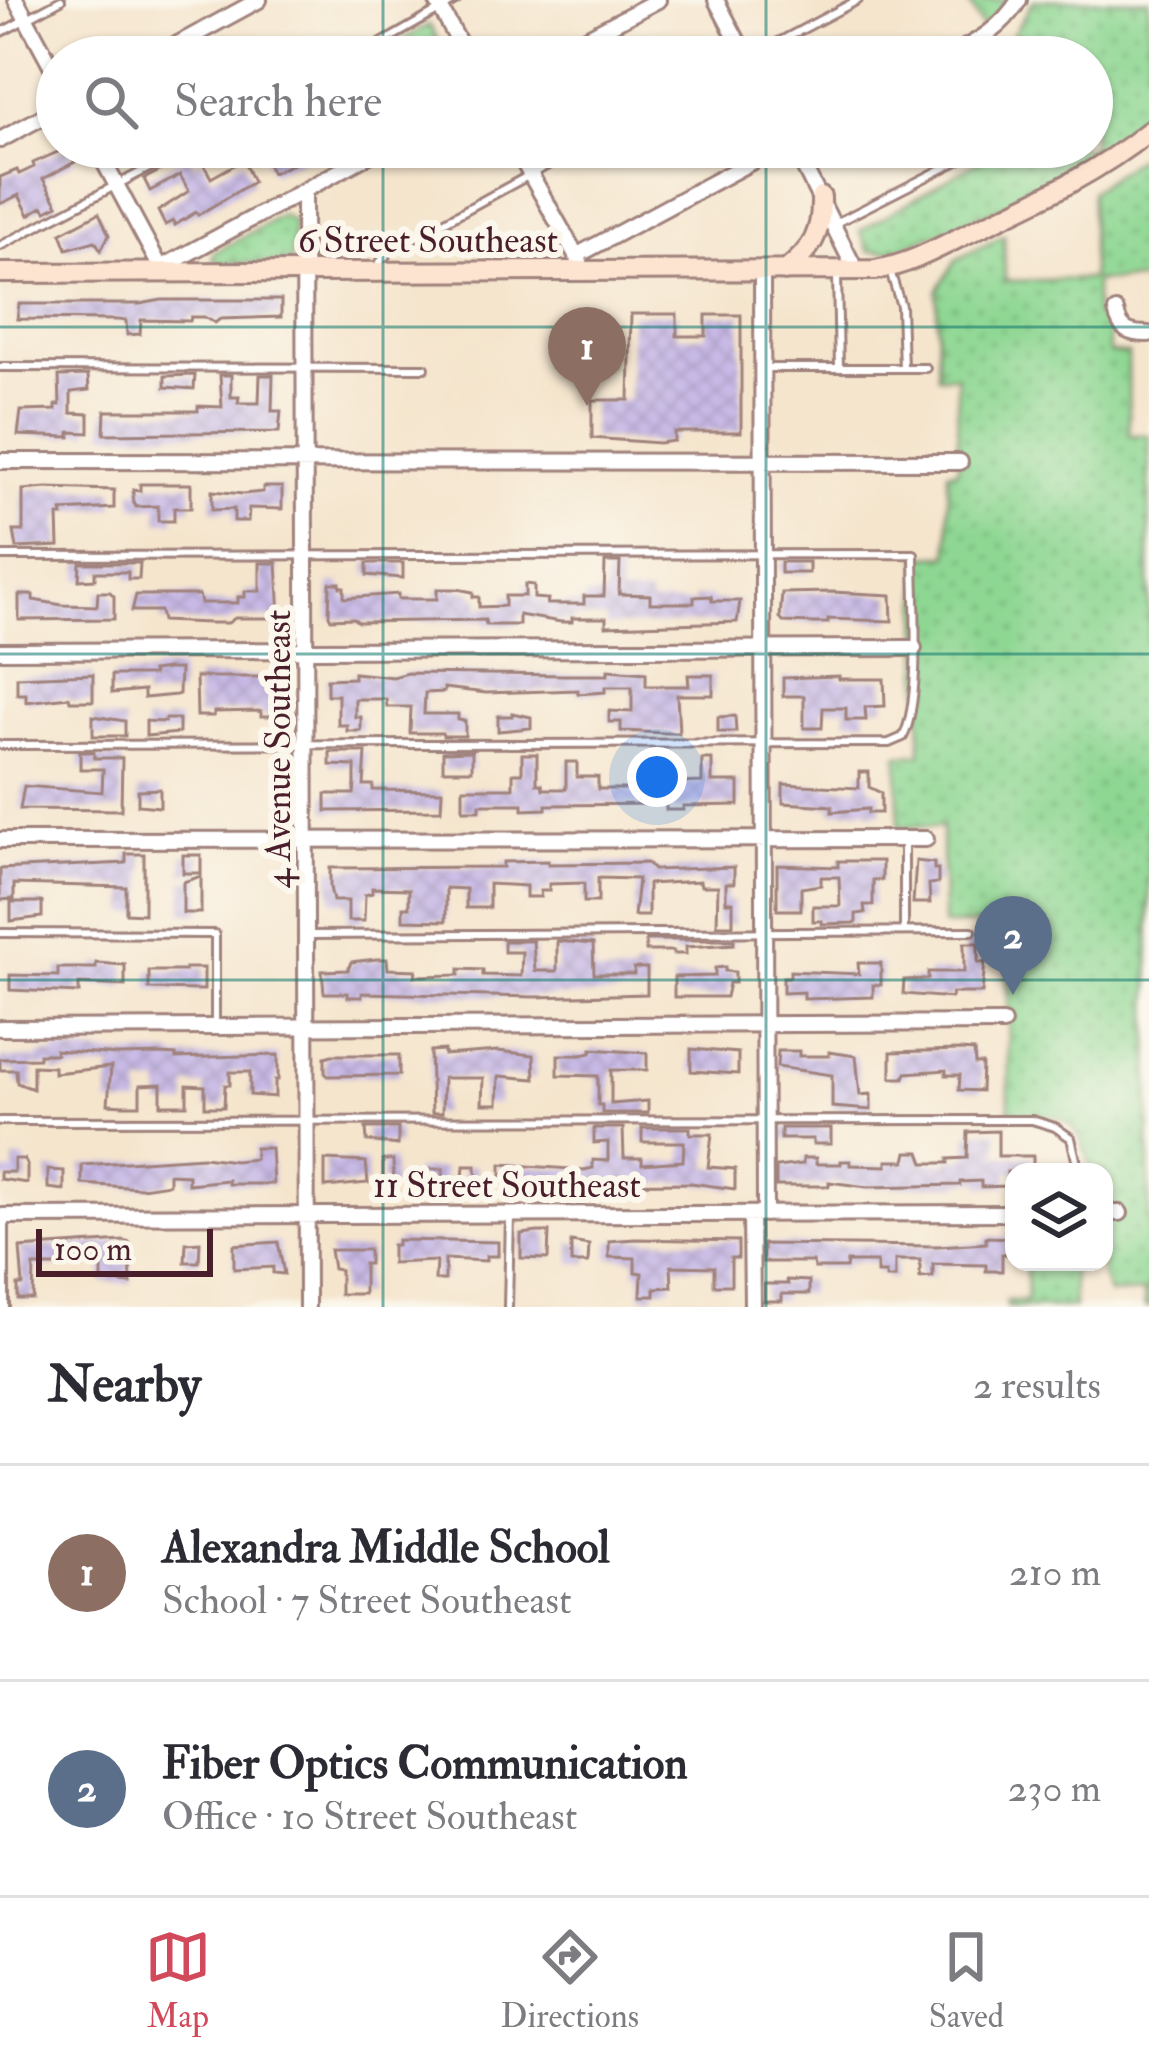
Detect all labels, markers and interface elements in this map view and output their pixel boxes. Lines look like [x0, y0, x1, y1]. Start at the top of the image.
search box [36, 36, 1113, 168]
icon: search [78, 69, 144, 135]
text: Search here [174, 74, 382, 130]
street label: 6 Street Southeast [298, 218, 558, 263]
pin: 1 [548, 307, 626, 406]
street label: 4 Avenue Southeast [256, 609, 301, 889]
your location [627, 747, 687, 807]
pin: 2 [974, 896, 1052, 995]
street label: 11 Street Southeast [373, 1163, 641, 1208]
map controls [1005, 1163, 1113, 1271]
button: layers [1005, 1163, 1113, 1271]
scale bar [36, 1223, 213, 1276]
text: 100 m [54, 1229, 132, 1270]
text: Nearby [48, 1353, 201, 1417]
text: 2 results [973, 1361, 1101, 1410]
text: Alexandra Middle School [162, 1520, 610, 1576]
text: 1 [80, 1548, 94, 1597]
text: 210 m [1009, 1548, 1101, 1597]
text: School · 7 Street Southeast [162, 1576, 572, 1625]
text: Fiber Optics Communication [162, 1736, 688, 1792]
text: 2 [77, 1764, 97, 1813]
text: 230 m [1008, 1764, 1101, 1813]
text: Office · 10 Street Southeast [162, 1792, 577, 1841]
tab: Map [145, 1924, 211, 2037]
tab: Directions [501, 1924, 639, 2037]
tab: Saved [929, 1924, 1004, 2037]

